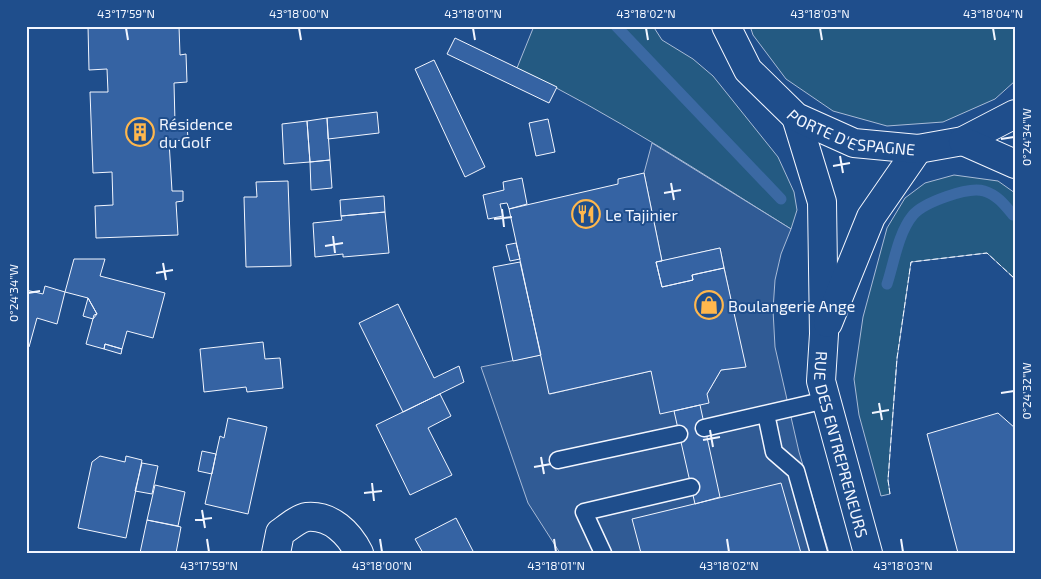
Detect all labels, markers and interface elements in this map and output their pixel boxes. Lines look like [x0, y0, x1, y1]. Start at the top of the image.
text: 43°17'59"N [97, 6, 155, 20]
text: 43°18'00"N [269, 6, 329, 20]
text: 43°18'01"N [444, 6, 502, 20]
text: 43°18'02"N [616, 6, 676, 20]
text: 43°18'03"N [790, 6, 850, 20]
text: 43°18'04"N [963, 6, 1023, 20]
street label: PORTE D'ESPAGNE [784, 105, 916, 158]
text: 0°24'34"W [1019, 108, 1033, 166]
place label: Résidence du Golf [159, 114, 233, 151]
building icon: Résidence du Golf [125, 117, 155, 147]
restaurant icon: Le Tajinier [571, 199, 601, 229]
place label: Le Tajinier [605, 205, 678, 225]
text: 0°24'34"W [6, 264, 20, 322]
shop icon: Boulangerie Ange [694, 290, 724, 320]
place label: Boulangerie Ange [728, 296, 855, 315]
street label: RUE DES ENTREPRENEURS [812, 351, 873, 540]
text: 0°24'32"W [1019, 362, 1033, 420]
text: 43°17'59"N [180, 558, 238, 572]
text: 43°18'00"N [352, 558, 412, 572]
text: 43°18'01"N [527, 558, 585, 572]
text: 43°18'02"N [699, 558, 759, 572]
text: 43°18'03"N [873, 558, 933, 572]

